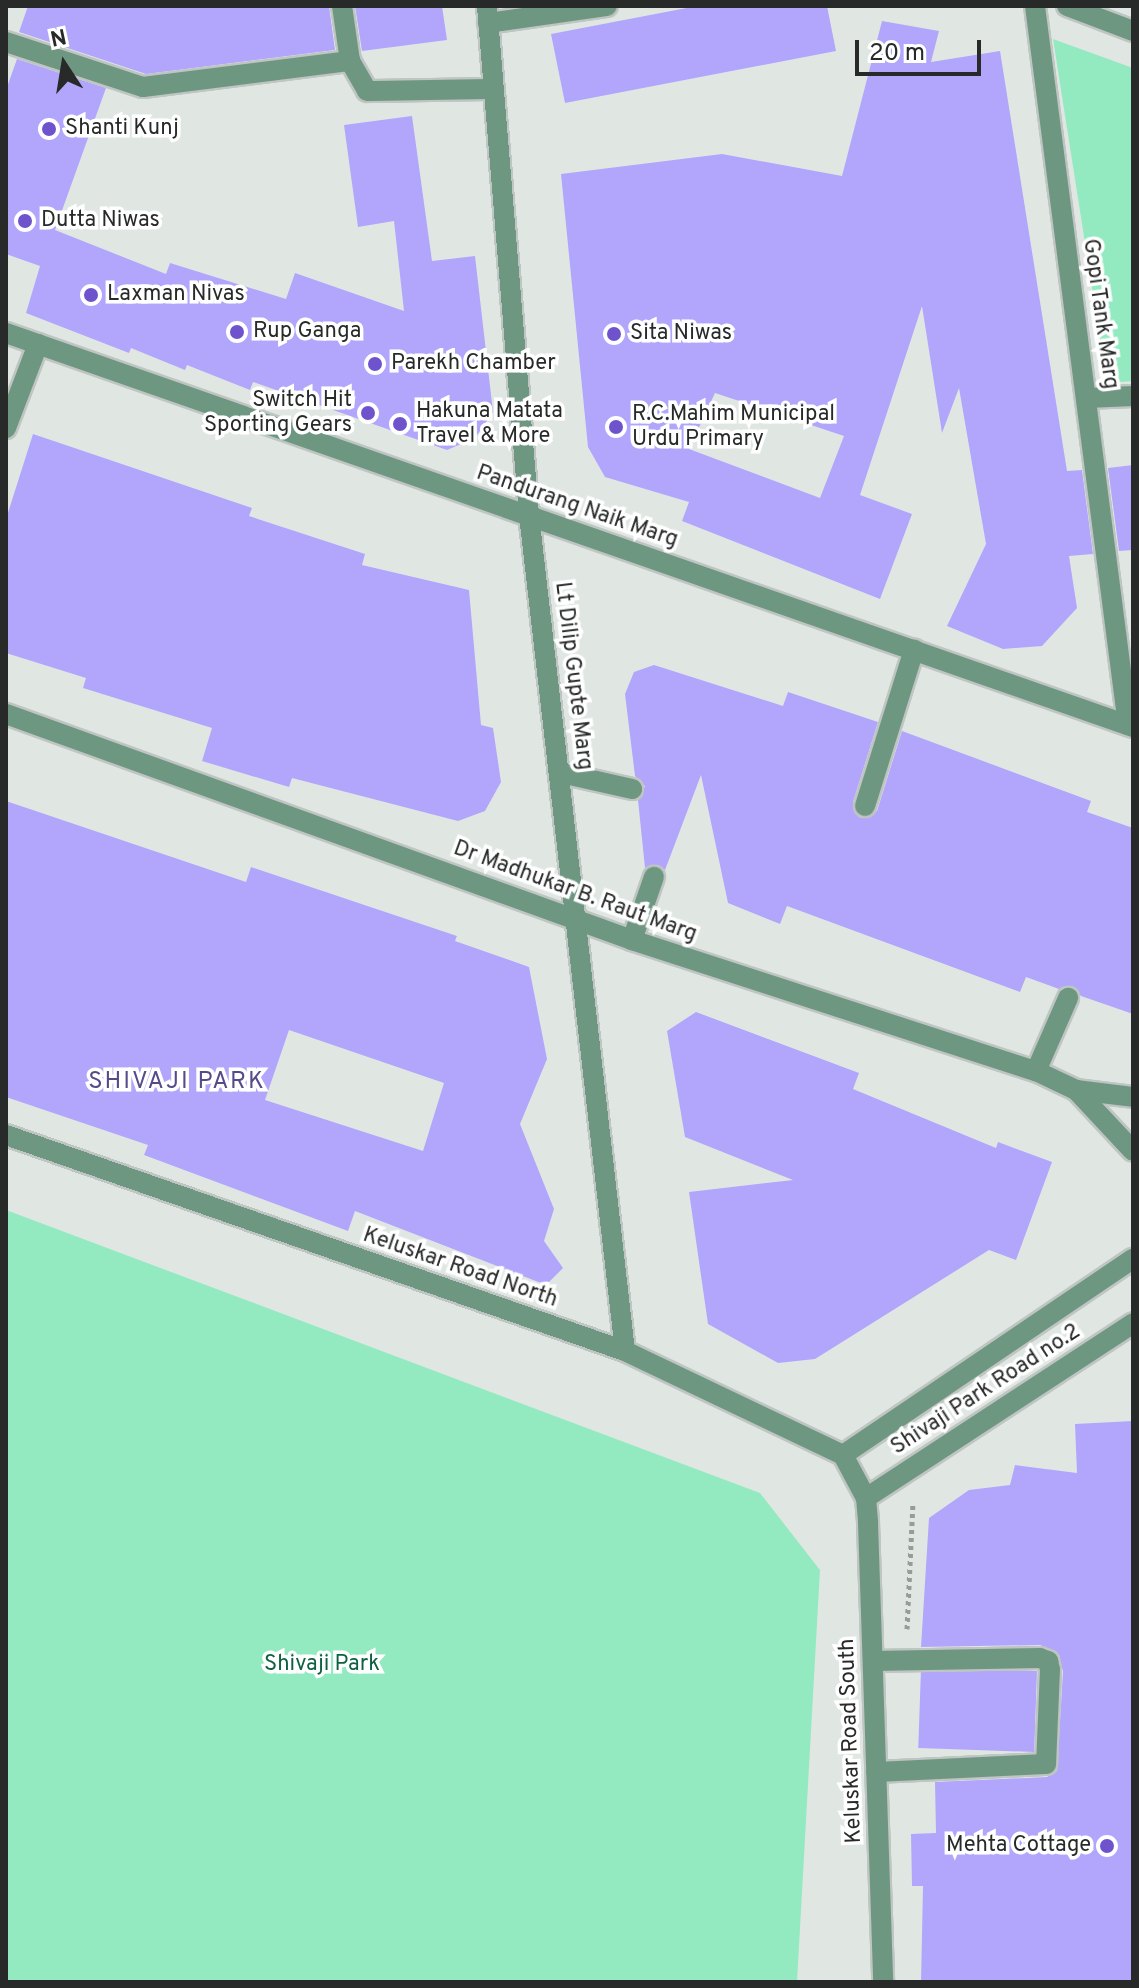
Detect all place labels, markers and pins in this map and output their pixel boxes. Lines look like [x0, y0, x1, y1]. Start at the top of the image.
place label: Shanti Kunj [65, 116, 179, 142]
marker: Shanti Kunj [40, 120, 58, 138]
place label: Dutta Niwas [41, 208, 160, 234]
marker: Dutta Niwas [16, 212, 34, 230]
place label: Laxman Nivas [107, 282, 245, 308]
marker: Laxman Nivas [82, 286, 100, 304]
place label: Rup Ganga [253, 319, 361, 345]
place label: Sita Niwas [630, 321, 732, 347]
marker: Rup Ganga [228, 323, 246, 341]
marker: Sita Niwas [605, 325, 623, 343]
place label: Parekh Chamber [391, 351, 556, 377]
marker: Parekh Chamber [366, 355, 384, 373]
place label: Switch Hit Sporting Gears [204, 387, 352, 438]
place label: Hakuna Matata Travel & More [416, 398, 563, 450]
place label: R.C.Mahim Municipal Urdu Primary [632, 401, 835, 452]
marker: Switch Hit Sporting Gears [359, 404, 377, 422]
marker: Hakuna Matata Travel & More [391, 415, 409, 433]
marker: R.C.Mahim Municipal Urdu Primary [607, 418, 625, 436]
place label: Mehta Cottage [946, 1833, 1091, 1859]
marker: Mehta Cottage [1098, 1837, 1116, 1855]

